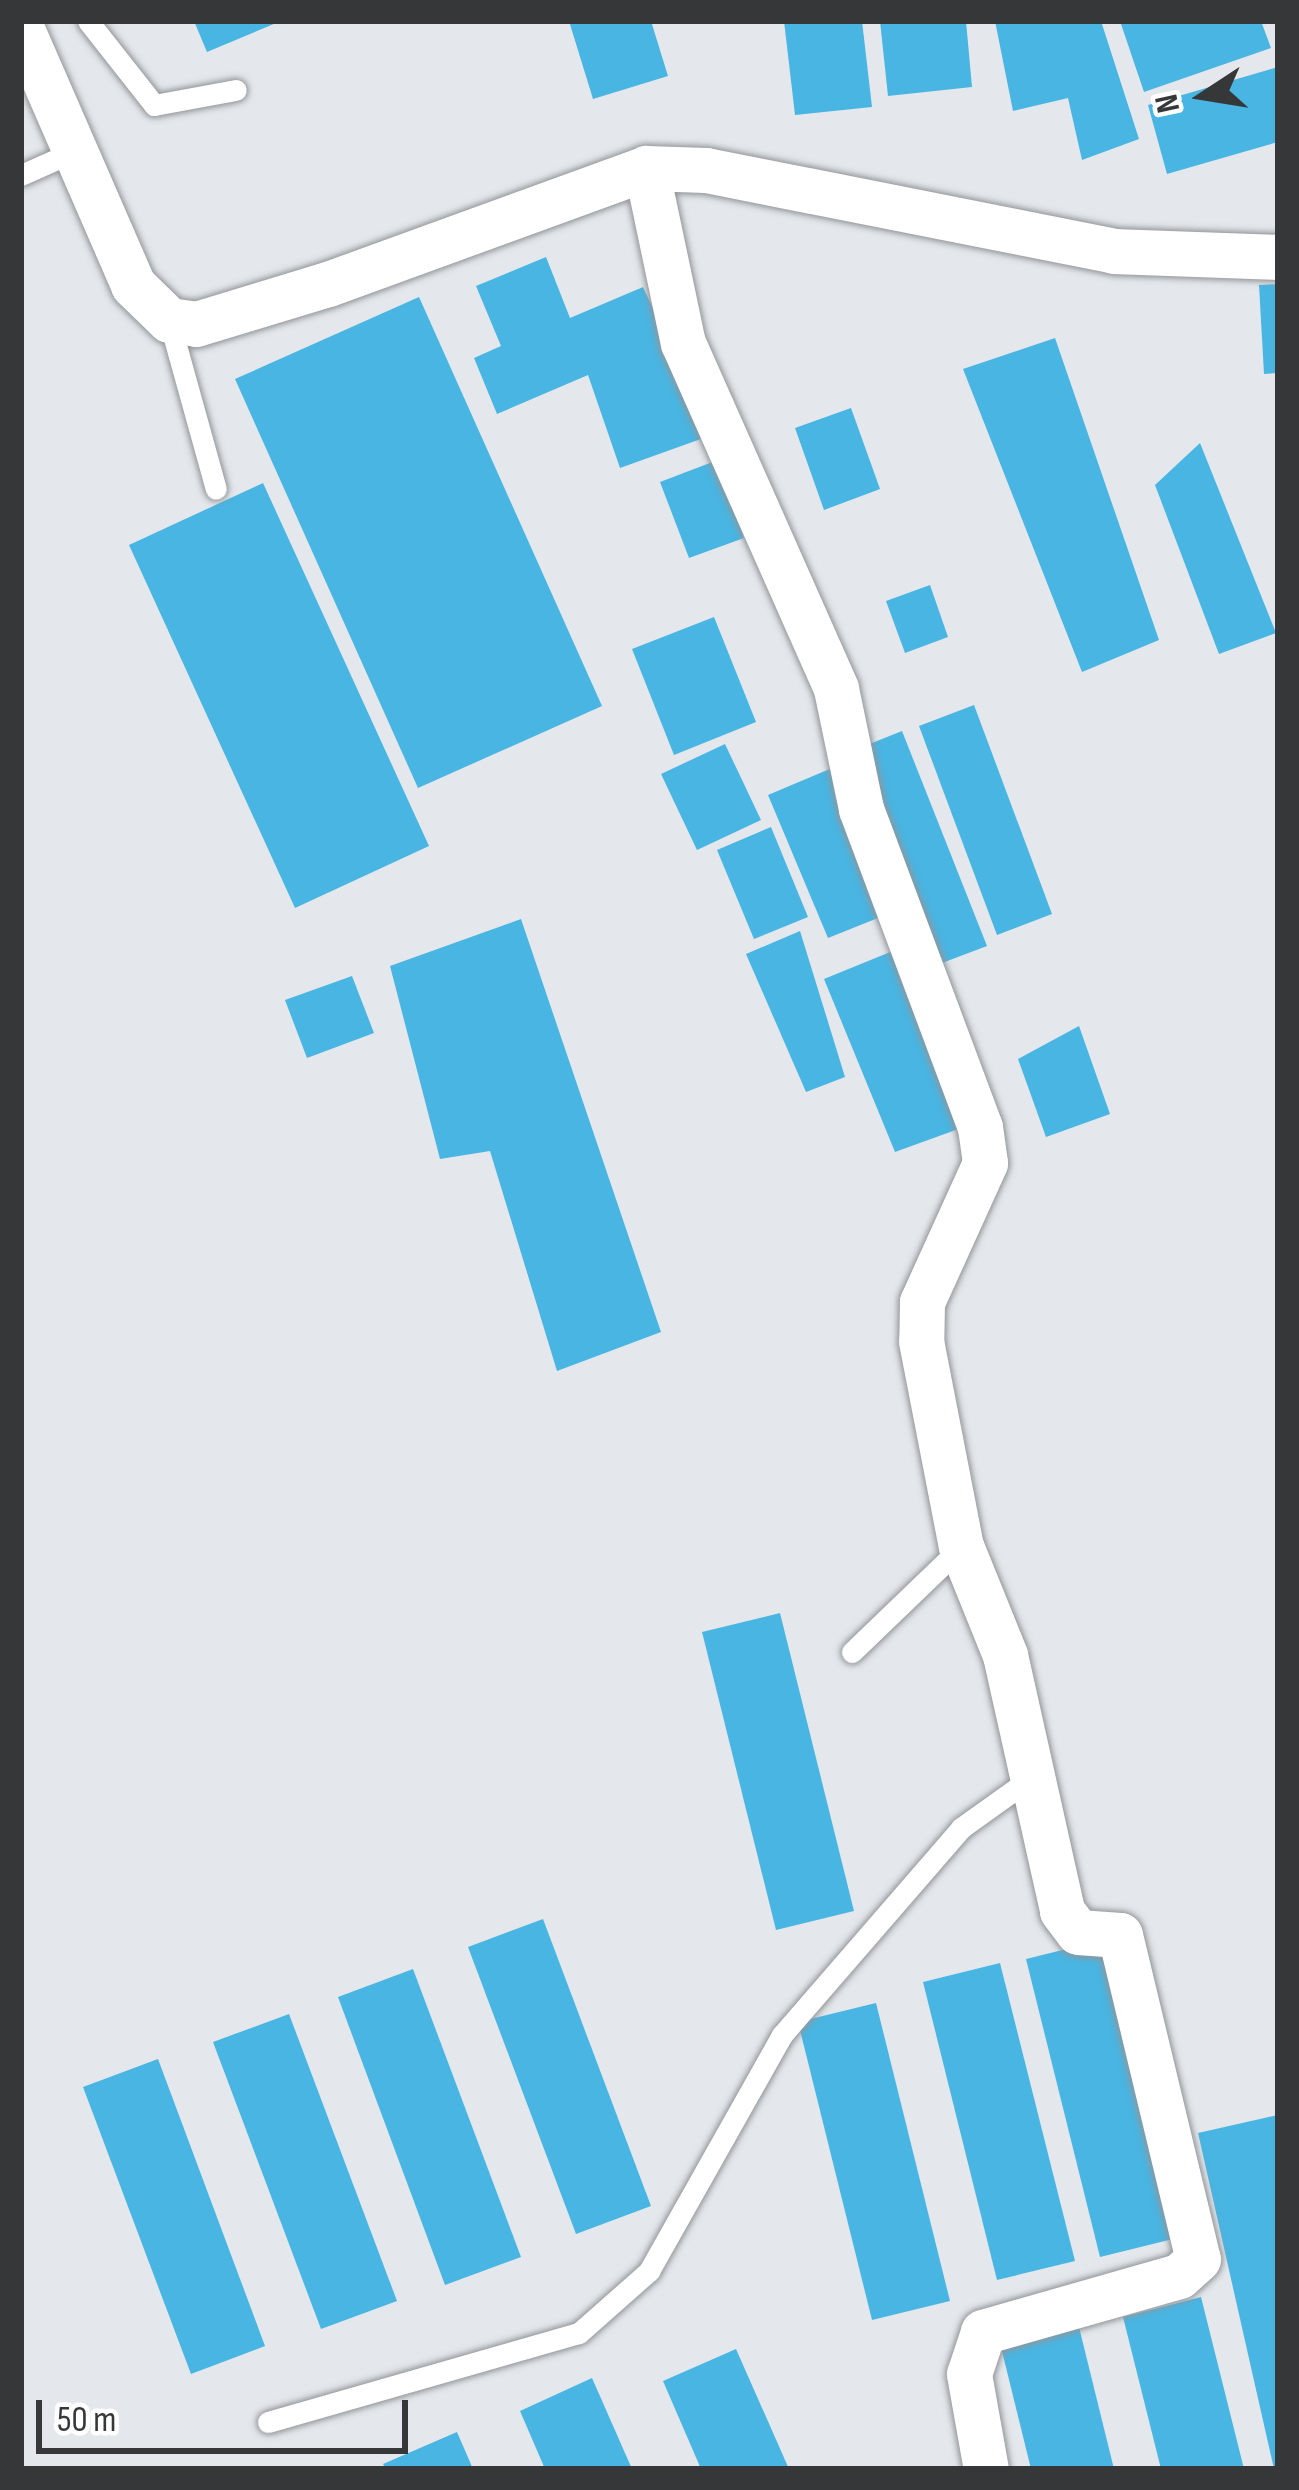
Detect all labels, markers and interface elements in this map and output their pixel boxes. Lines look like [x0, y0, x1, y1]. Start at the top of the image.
north arrow [1143, 36, 1263, 156]
text: N [1146, 91, 1189, 116]
scale bar [42, 2376, 414, 2450]
text: 50 m [57, 2399, 116, 2442]

